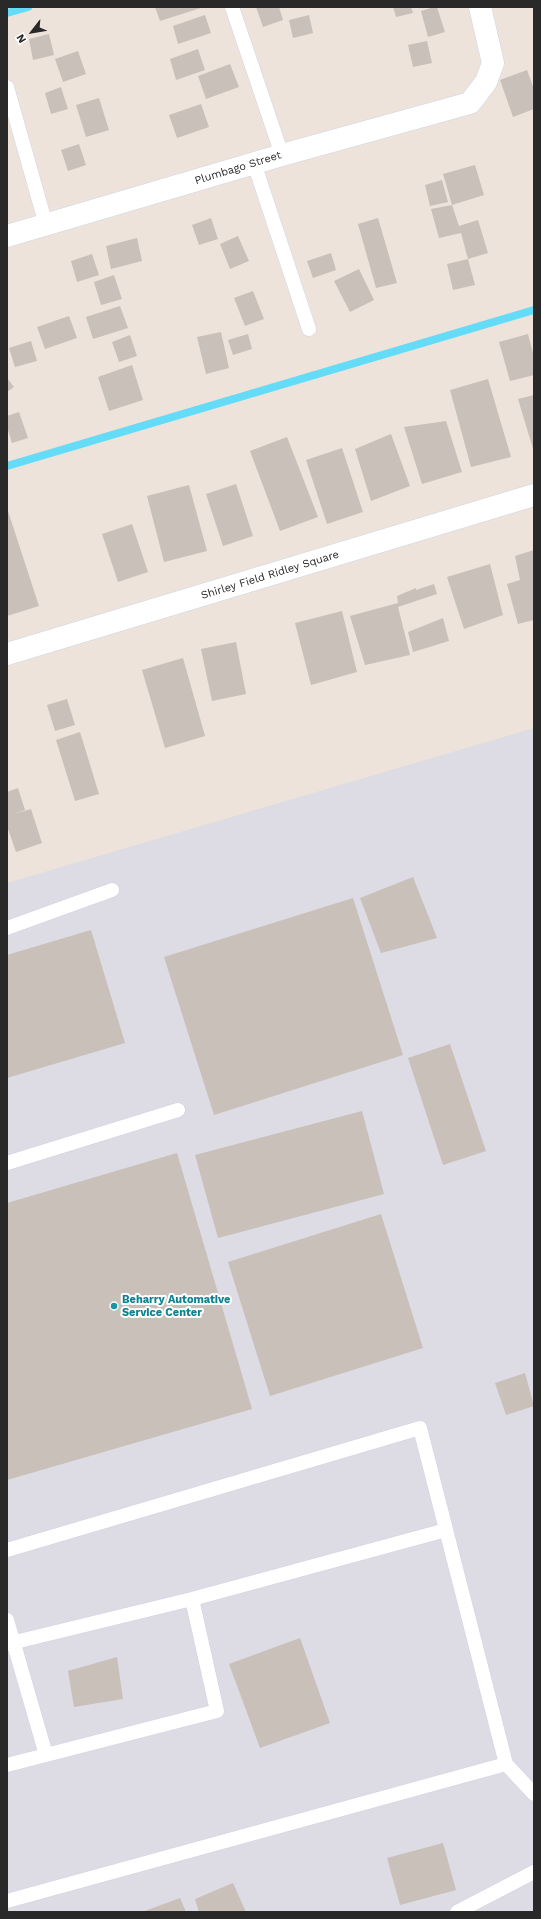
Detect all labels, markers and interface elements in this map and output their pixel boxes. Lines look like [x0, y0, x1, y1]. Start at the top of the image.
north arrow [12, 12, 52, 52]
text: N [14, 32, 29, 45]
street label: Plumbago Street [193, 149, 283, 187]
street label: Shirley Field Ridley Square [199, 548, 341, 602]
place label: Beharry Automative Service Center [122, 1293, 230, 1319]
marker: Beharry Automative Service Center [109, 1301, 119, 1311]

